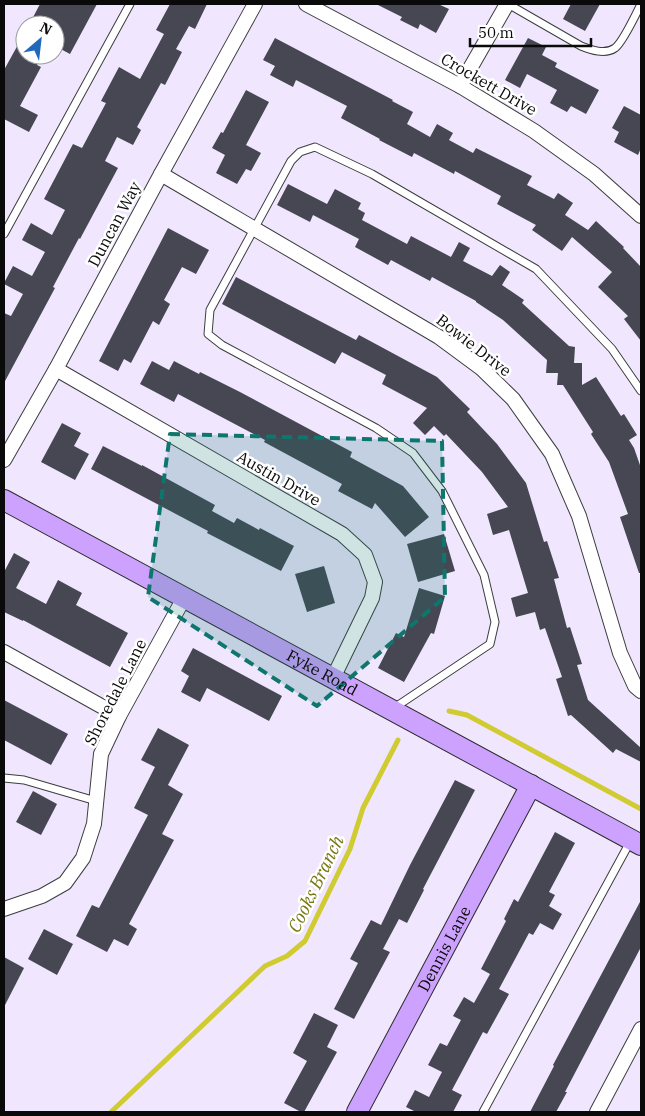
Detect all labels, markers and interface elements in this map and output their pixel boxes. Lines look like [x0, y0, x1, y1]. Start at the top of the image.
north arrow [15, 15, 65, 65]
scale bar [470, 15, 591, 47]
text: N [37, 18, 55, 39]
text: 50 m [478, 23, 514, 42]
street label: Crockett Drive [437, 48, 541, 120]
street label: Duncan Way [83, 177, 145, 270]
street label: Bowie Drive [432, 309, 516, 381]
street label: Austin Drive [234, 446, 324, 510]
street label: Shoredale Lane [80, 635, 150, 749]
street label: Fyke Road [283, 645, 362, 700]
water label: Cooks Branch [282, 832, 349, 936]
street label: Dennis Lane [413, 902, 475, 995]

